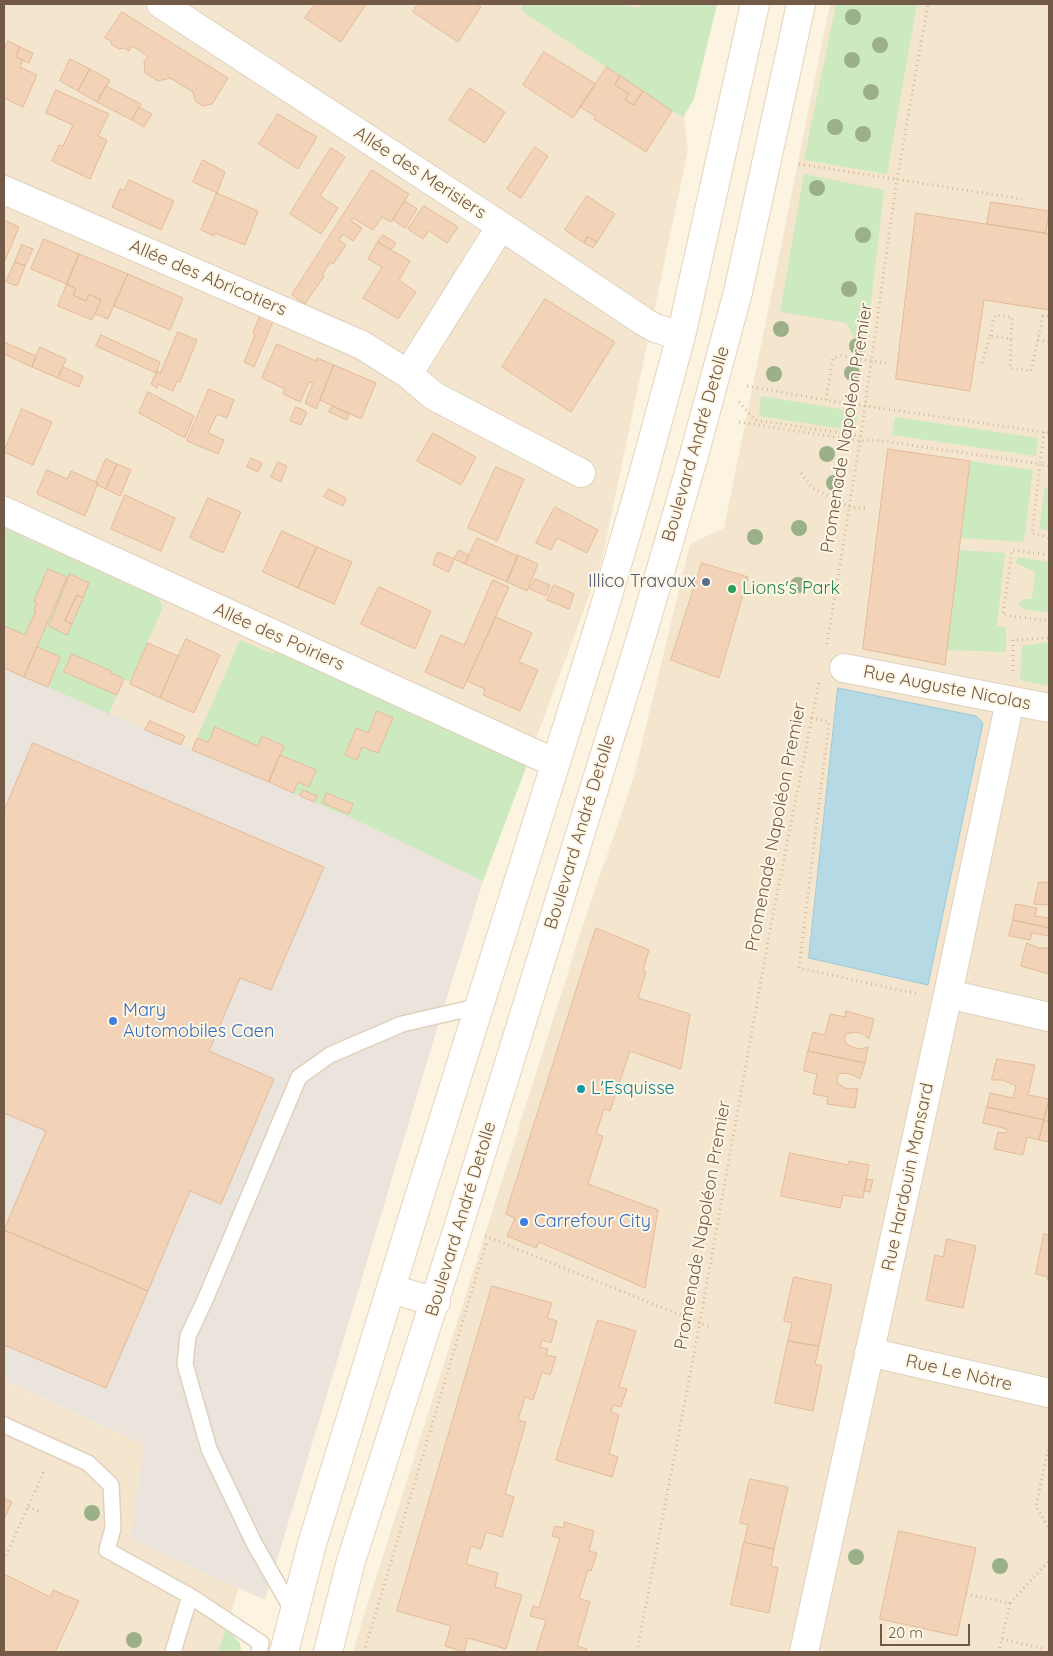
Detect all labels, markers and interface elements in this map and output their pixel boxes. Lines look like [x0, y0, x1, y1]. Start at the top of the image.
street label: Allée des Merisiers [350, 122, 490, 224]
street label: Allée des Abricotiers [126, 235, 290, 321]
street label: Promenade Napoléon Premier [817, 301, 877, 555]
street label: Boulevard André Detolle [658, 344, 734, 544]
place label: Illico Travaux [588, 571, 696, 593]
marker: Illico Travaux [700, 576, 712, 588]
place label: Lions's Park [742, 578, 840, 600]
marker: Lions's Park [726, 583, 738, 595]
street label: Allée des Poiriers [210, 598, 348, 676]
street label: Rue Auguste Nicolas [861, 661, 1033, 715]
street label: Promenade Napoléon Premier [741, 701, 811, 953]
street label: Boulevard André Detolle [540, 732, 620, 932]
place label: Mary Automobiles Caen [123, 1000, 274, 1042]
marker: Mary Automobiles Caen [107, 1015, 119, 1027]
place label: L'Esquisse [591, 1078, 675, 1100]
street label: Rue Hardouin Mansard [877, 1081, 939, 1273]
marker: L'Esquisse [575, 1083, 587, 1095]
street label: Promenade Napoléon Premier [670, 1099, 736, 1351]
street label: Boulevard André Detolle [421, 1119, 501, 1319]
place label: Carrefour City [534, 1211, 651, 1233]
marker: Carrefour City [518, 1216, 530, 1228]
street label: Rue Le Nôtre [904, 1350, 1014, 1396]
scale bar [883, 1614, 973, 1646]
text: 20 m [888, 1623, 923, 1642]

